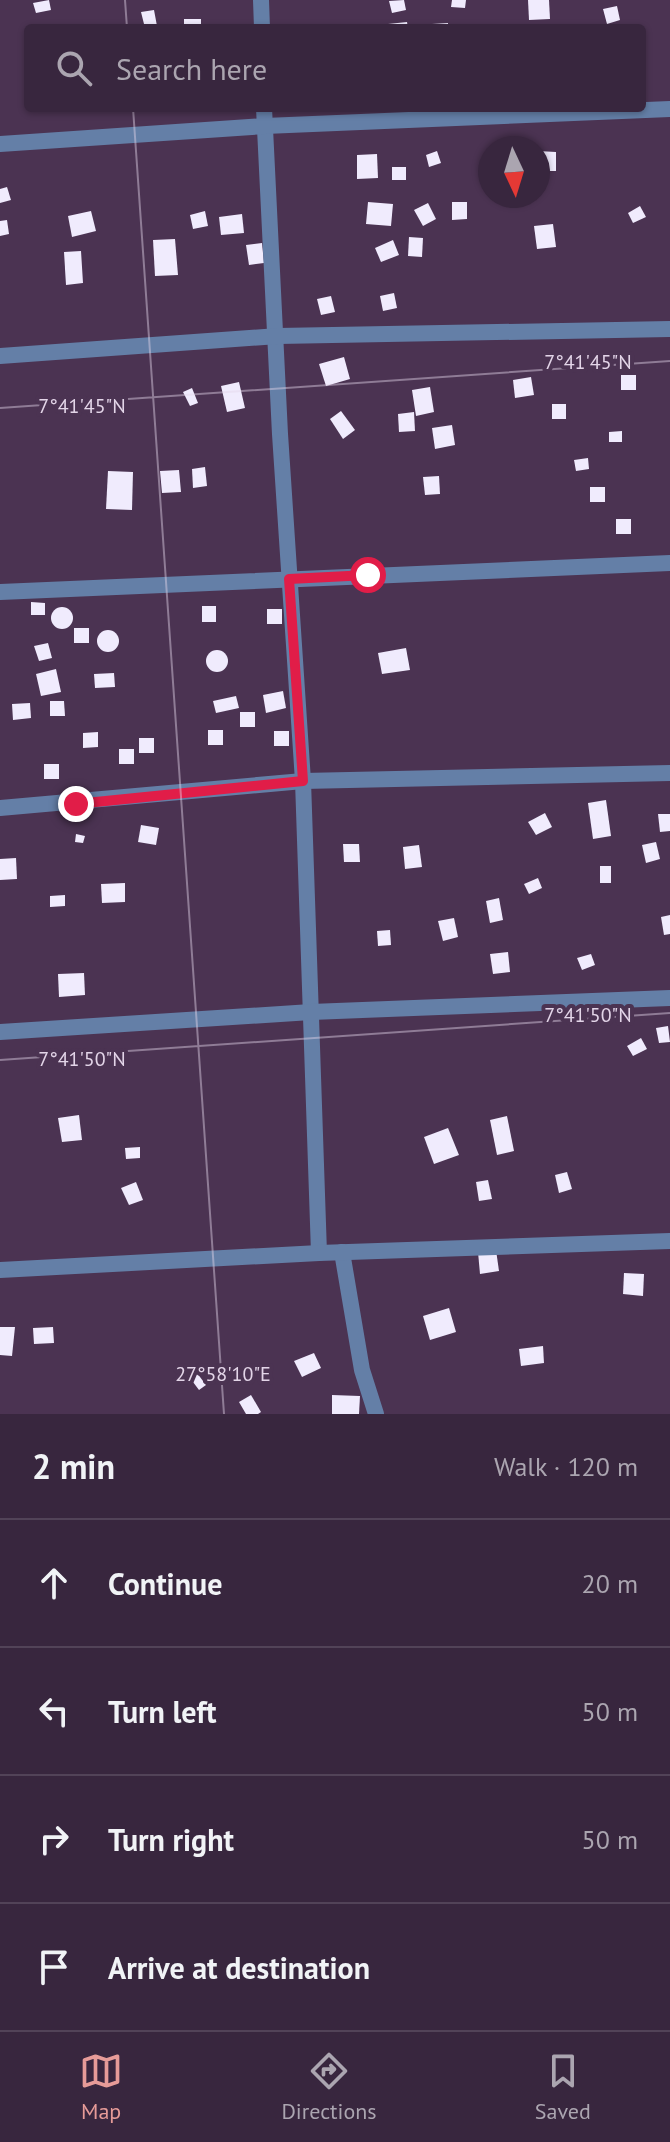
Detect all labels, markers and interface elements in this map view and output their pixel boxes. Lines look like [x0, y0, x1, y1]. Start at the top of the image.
search box [24, 24, 646, 112]
icon: search [52, 46, 96, 90]
text: Search here [116, 49, 267, 88]
north arrow [478, 136, 550, 208]
text: 7°41'45"N [544, 349, 632, 375]
text: 7°41'45"N [38, 393, 126, 419]
route start [350, 557, 386, 593]
route end [58, 786, 94, 822]
text: 7°41'50"N [544, 1002, 632, 1028]
text: 7°41'50"N [38, 1046, 126, 1072]
text: 27°58'10"E [175, 1361, 271, 1387]
text: 2 min [32, 1444, 115, 1488]
text: Walk · 120 m [494, 1450, 638, 1483]
icon: ahead [32, 1561, 76, 1605]
text: Continue [108, 1564, 222, 1603]
text: 20 m [582, 1567, 638, 1600]
icon: left [32, 1689, 76, 1733]
text: Turn left [108, 1692, 216, 1731]
text: 50 m [582, 1695, 638, 1728]
icon: right [32, 1817, 76, 1861]
text: Turn right [108, 1820, 234, 1859]
text: 50 m [582, 1823, 638, 1856]
icon: arrive [32, 1945, 76, 1989]
text: Arrive at destination [108, 1948, 370, 1987]
tab: Map [79, 2049, 123, 2125]
tab: Directions [281, 2049, 377, 2125]
tab: Saved [535, 2049, 591, 2125]

